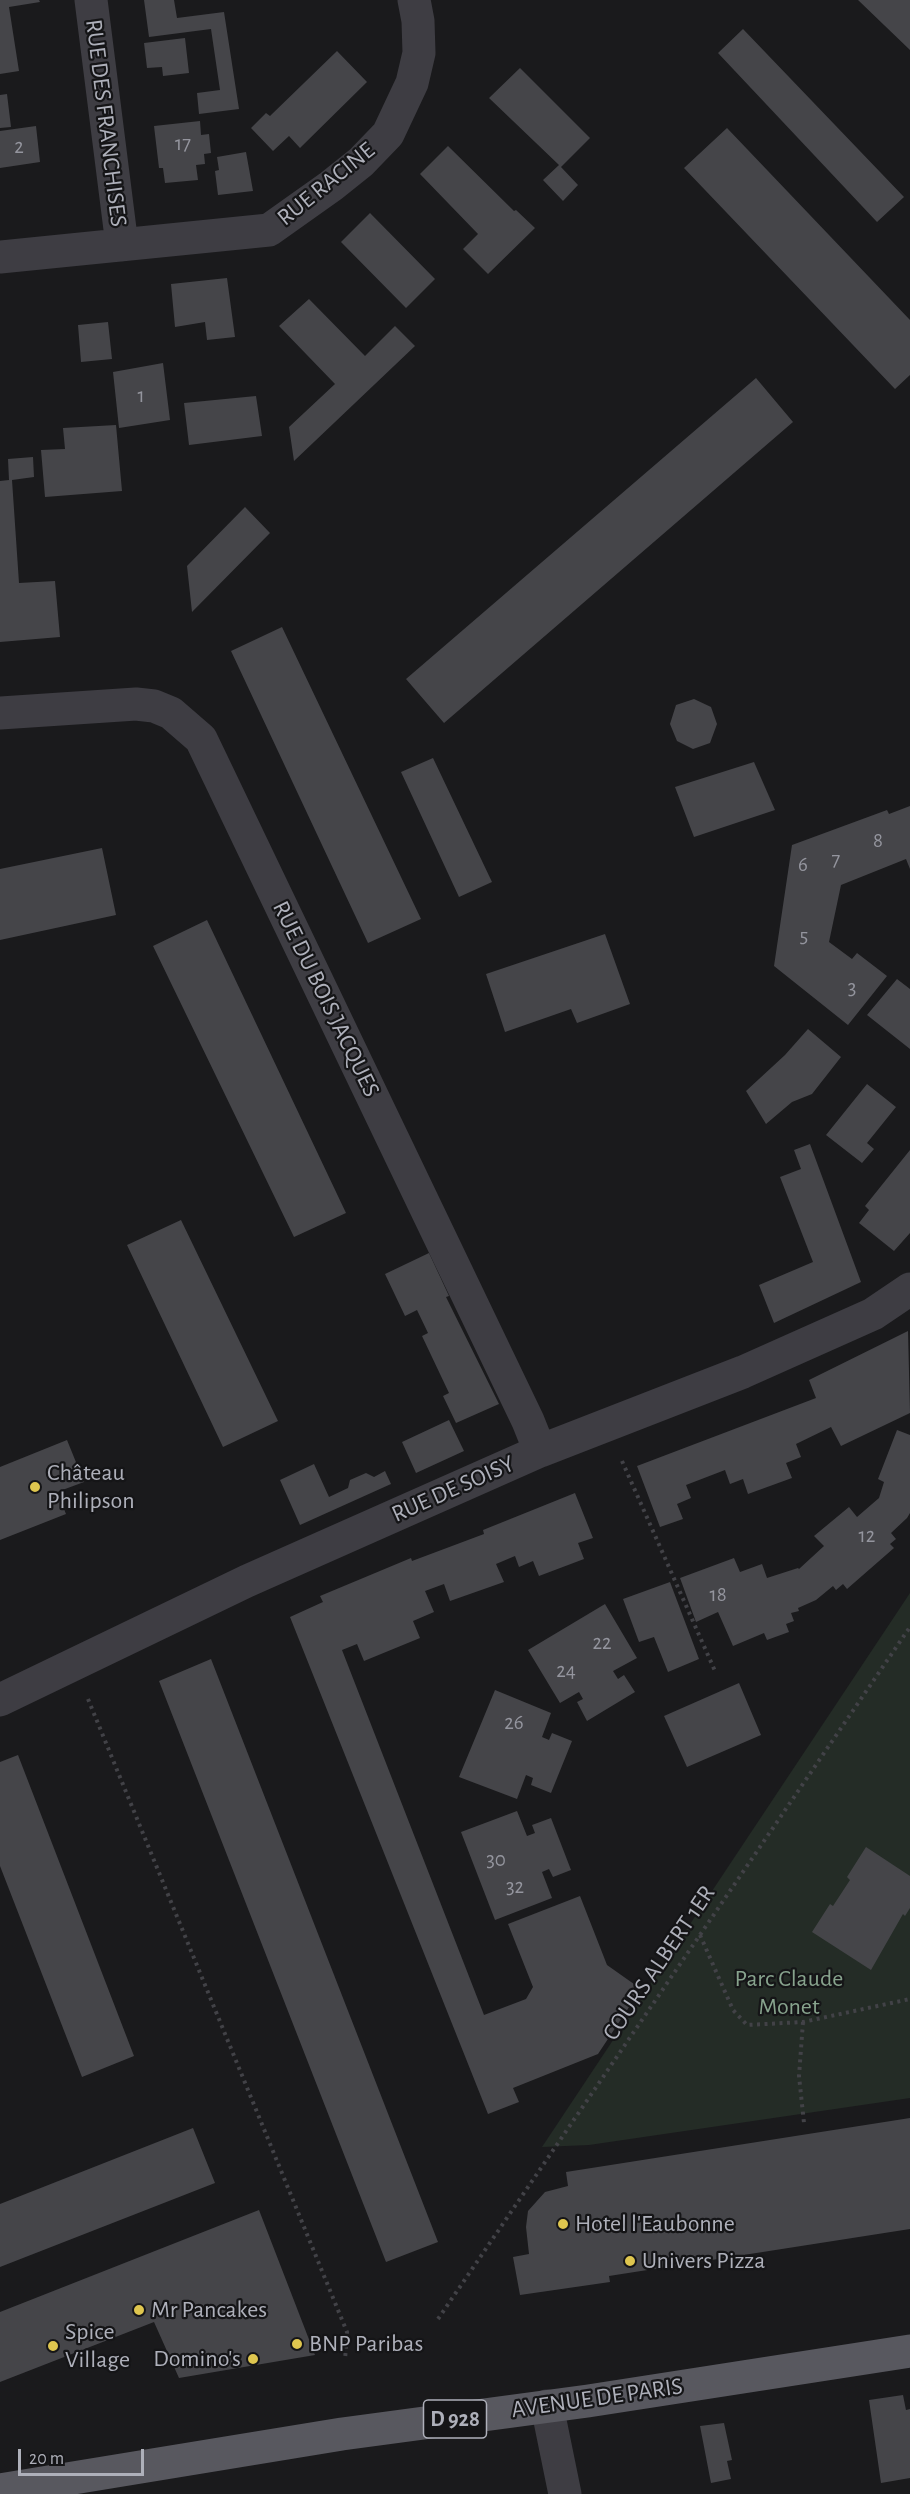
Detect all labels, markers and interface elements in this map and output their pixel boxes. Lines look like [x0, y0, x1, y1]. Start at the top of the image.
street label: RUE DES FRANCHISES [79, 18, 133, 228]
house number: 17 [175, 131, 191, 157]
house number: 2 [14, 134, 24, 160]
street label: RUE RACINE [271, 136, 381, 232]
house number: 1 [137, 383, 145, 409]
house number: 8 [873, 828, 883, 854]
house number: 7 [832, 847, 840, 873]
house number: 6 [798, 852, 808, 878]
street label: RUE DU BOIS JACQUES [266, 896, 386, 1102]
house number: 5 [800, 923, 808, 949]
house number: 3 [848, 975, 856, 1001]
street label: RUE DE SOISY [387, 1449, 519, 1529]
place label: Château Philipson [47, 1459, 135, 1515]
marker: Château Philipson [28, 1480, 42, 1494]
house number: 12 [859, 1523, 875, 1549]
house number: 18 [709, 1582, 727, 1608]
house number: 22 [592, 1630, 612, 1656]
house number: 24 [556, 1658, 576, 1684]
house number: 26 [504, 1710, 524, 1736]
house number: 30 [486, 1847, 506, 1873]
house number: 32 [506, 1874, 524, 1900]
street label: COURS ALBERT 1ER [596, 1880, 722, 2046]
park label: Parc Claude Monet [735, 1965, 843, 2021]
place label: Hotel l'Eaubonne [575, 2210, 735, 2238]
marker: Hotel l'Eaubonne [556, 2217, 570, 2231]
place label: Univers Pizza [642, 2247, 765, 2275]
marker: Univers Pizza [623, 2254, 637, 2268]
place label: Mr Pancakes [151, 2296, 267, 2324]
marker: Mr Pancakes [132, 2303, 146, 2317]
place label: Spice Village [65, 2318, 130, 2374]
place label: BNP Paribas [309, 2330, 423, 2358]
marker: BNP Paribas [290, 2337, 304, 2351]
marker: Spice Village [46, 2339, 60, 2353]
place label: Domino's [153, 2345, 241, 2373]
marker: Domino's [246, 2352, 260, 2366]
street label: AVENUE DE PARIS [510, 2372, 684, 2424]
road number: D 928 [424, 2400, 486, 2438]
scale bar [21, 2437, 147, 2475]
text: 20 m [29, 2450, 64, 2468]

